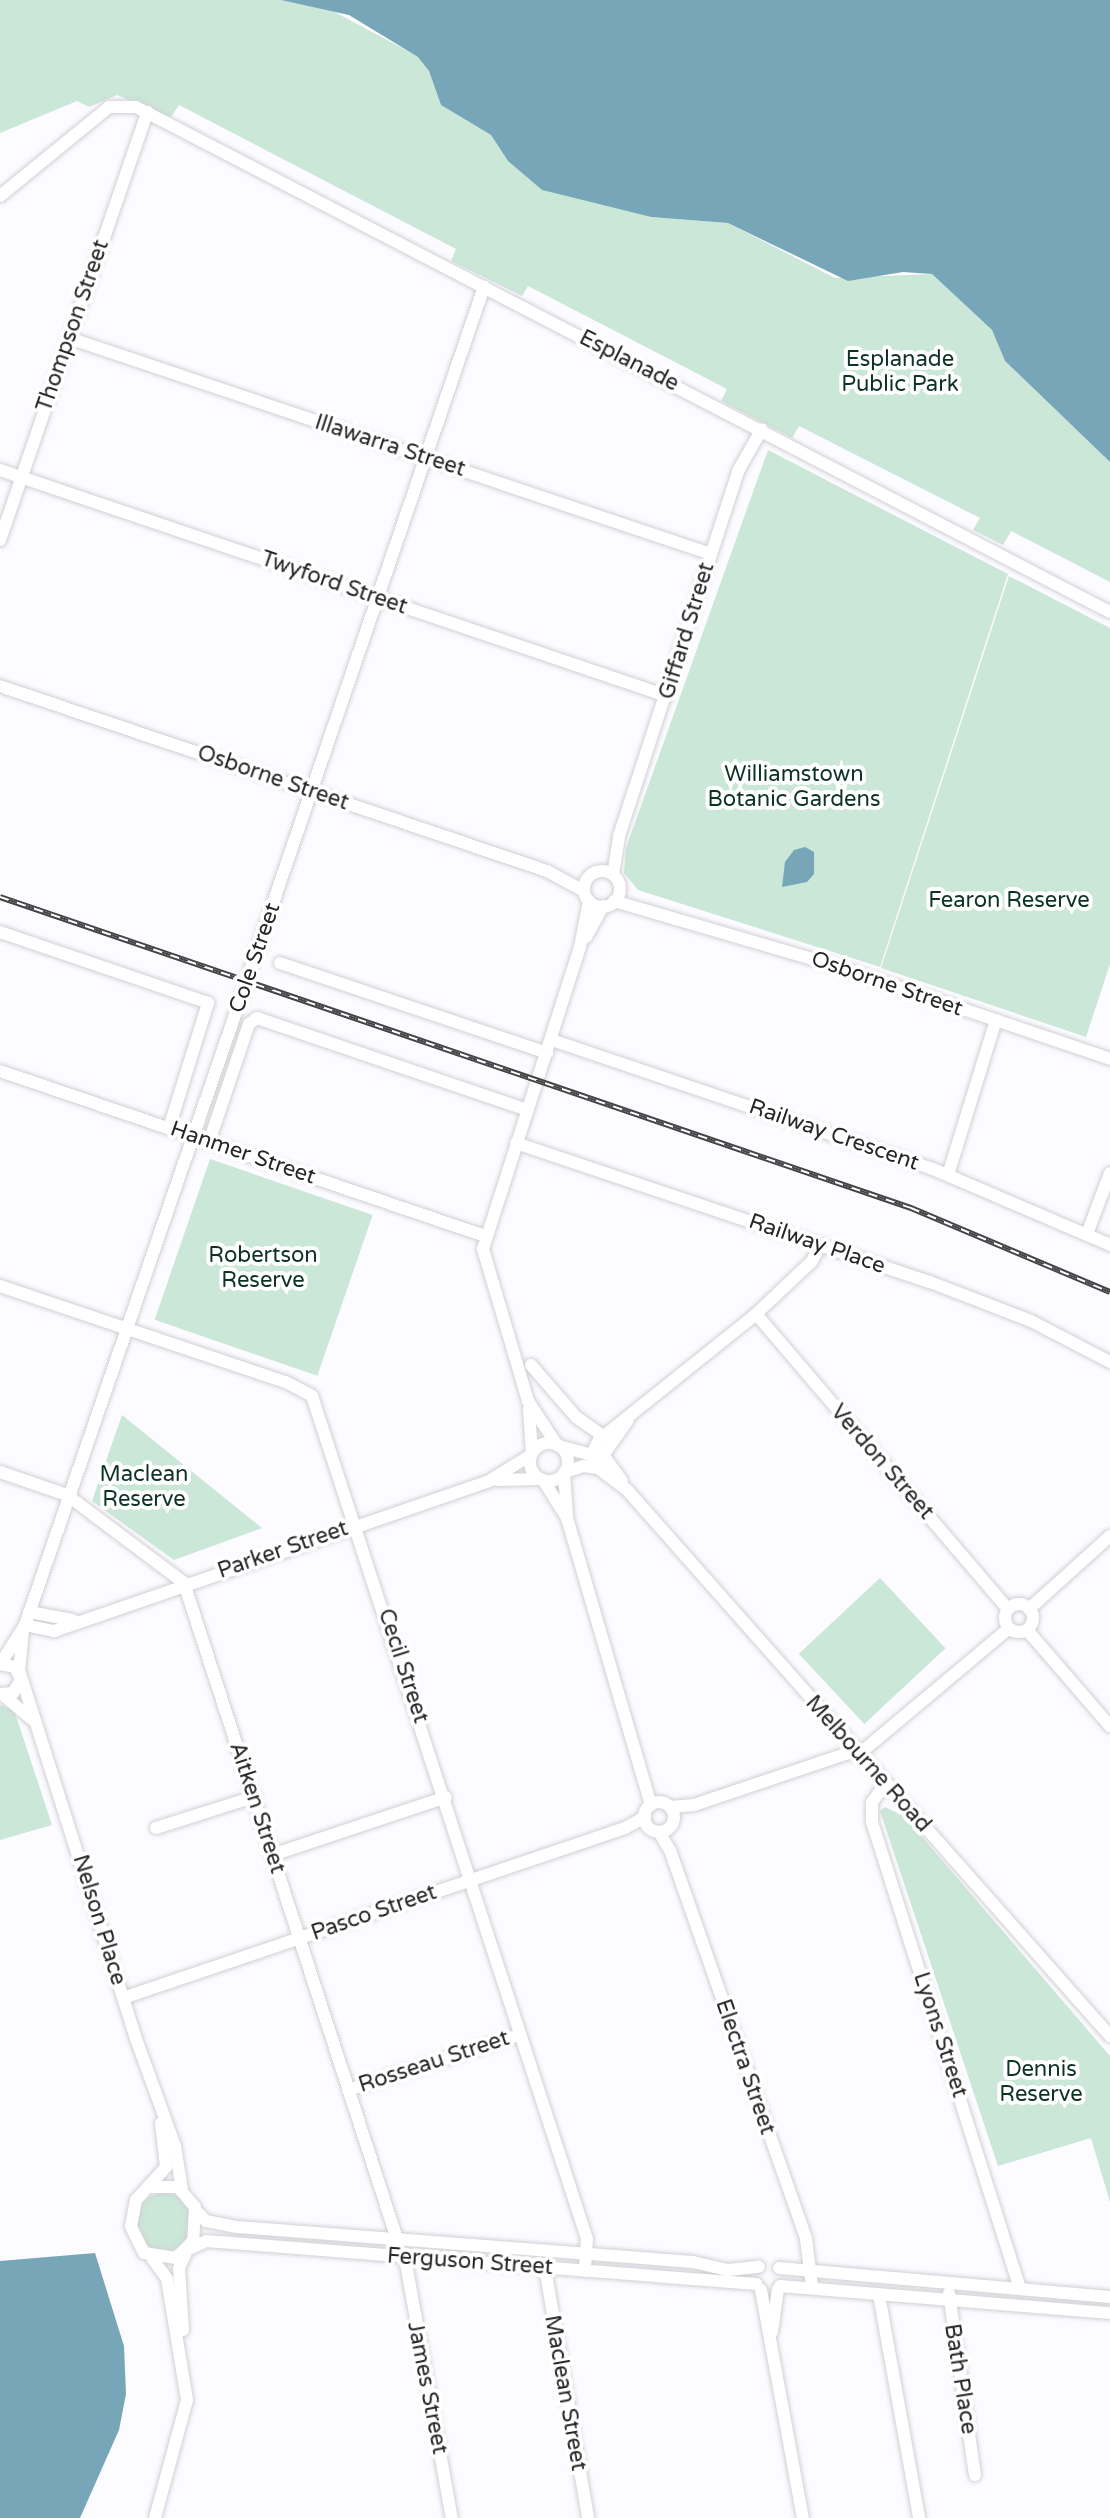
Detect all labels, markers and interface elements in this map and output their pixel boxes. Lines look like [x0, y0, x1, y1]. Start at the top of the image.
street label: Thompson Street [31, 237, 115, 415]
street label: Esplanade [575, 325, 683, 397]
park label: Esplanade Public Park [841, 346, 959, 398]
street label: Illawarra Street [311, 409, 469, 483]
street label: Twyford Street [257, 546, 411, 620]
street label: Giffard Street [654, 559, 720, 703]
street label: Osborne Street [194, 740, 352, 816]
park label: Williamstown Botanic Gardens [708, 761, 880, 812]
park label: Fearon Reserve [928, 888, 1090, 914]
street label: Cole Street [224, 899, 286, 1017]
street label: Osborne Street [808, 946, 966, 1022]
street label: Railway Crescent [746, 1094, 922, 1176]
street label: Hanmer Street [167, 1116, 319, 1190]
street label: Railway Place [745, 1208, 889, 1280]
park label: Robertson Reserve [208, 1242, 318, 1294]
street label: Verdon Street [825, 1399, 939, 1525]
park label: Maclean Reserve [99, 1461, 189, 1512]
street label: Parker Street [214, 1515, 352, 1585]
street label: Cecil Street [372, 1605, 434, 1727]
street label: Melbourne Road [800, 1690, 936, 1838]
street label: Aitken Street [223, 1739, 291, 1877]
street label: Nelson Place [67, 1852, 131, 1988]
street label: Pasco Street [308, 1879, 440, 1947]
street label: Lyons Street [907, 1969, 973, 2101]
street label: Electra Street [709, 1996, 781, 2138]
street label: Rosseau Street [355, 2025, 513, 2099]
park label: Dennis Reserve [999, 2056, 1083, 2108]
street label: Ferguson Street [386, 2243, 554, 2281]
street label: Maclean Street [538, 2313, 592, 2473]
street label: James Street [401, 2320, 453, 2456]
street label: Bath Place [938, 2322, 982, 2436]

